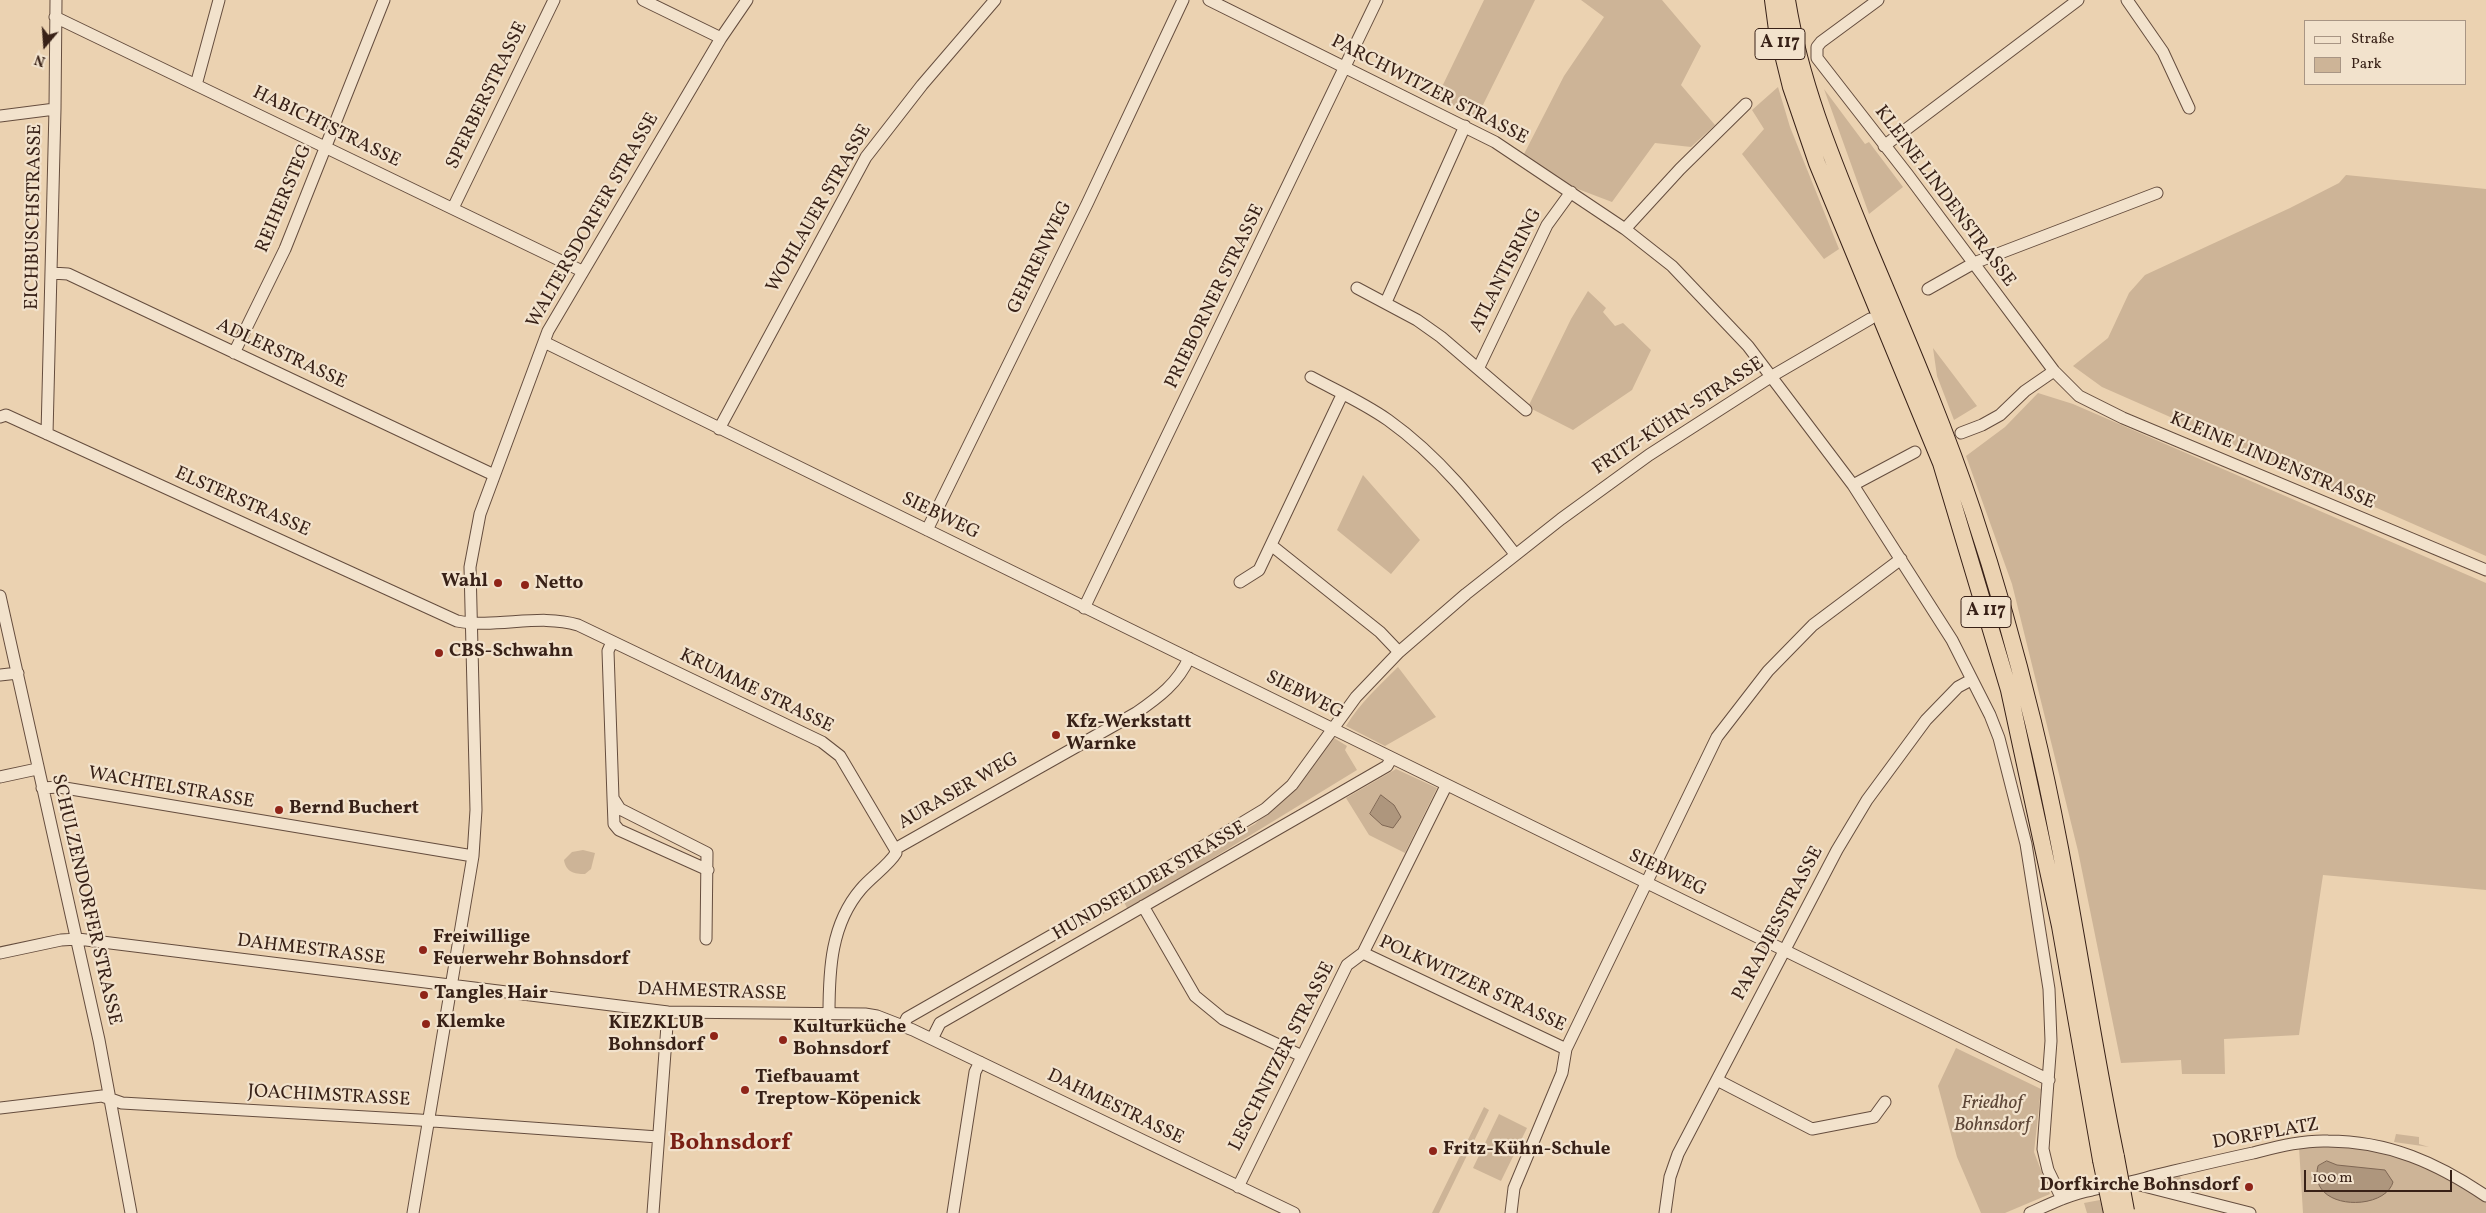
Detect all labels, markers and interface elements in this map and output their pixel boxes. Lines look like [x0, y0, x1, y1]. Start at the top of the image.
street label: SPERBERSTRASSE [442, 19, 534, 173]
north arrow [20, 20, 70, 70]
legend [2304, 20, 2466, 85]
road number: A 117 [1755, 29, 1805, 60]
text: Straße [2351, 29, 2394, 50]
street label: PARCHWITZER STRASSE [1327, 31, 1531, 151]
text: N [32, 49, 48, 70]
text: Park [2351, 54, 2382, 75]
street label: HABICHTSTRASSE [248, 82, 404, 174]
street label: KLEINE LINDENSTRASSE [1868, 102, 2020, 292]
street label: WALTERSDORFER STRASSE [523, 109, 665, 333]
street label: WOHLAUER STRASSE [763, 121, 877, 297]
street label: EICHBUSCHSTRASSE [22, 124, 48, 310]
street label: REIHERSTEG [252, 141, 318, 257]
street label: GEHRENWEG [1004, 198, 1078, 318]
street label: PRIEBORNER STRASSE [1161, 201, 1271, 393]
street label: ATLANTISRING [1466, 205, 1548, 337]
street label: ADLERSTRASSE [212, 315, 350, 395]
street label: FRITZ-KÜHN-STRASSE [1589, 353, 1769, 481]
street label: KLEINE LINDENSTRASSE [2166, 408, 2378, 516]
street label: ELSTERSTRASSE [171, 463, 313, 543]
street label: SIEBWEG [897, 488, 983, 546]
place label: Wahl [441, 572, 488, 594]
place label: Netto [535, 574, 583, 596]
marker: Wahl [492, 577, 504, 589]
marker: Netto [519, 579, 531, 591]
road number: A 117 [1961, 596, 2011, 628]
place label: CBS-Schwahn [449, 642, 573, 664]
street label: KRUMME STRASSE [675, 645, 837, 739]
marker: CBS-Schwahn [433, 647, 445, 659]
street label: SIEBWEG [1261, 667, 1347, 725]
place label: Kfz-Werkstatt Warnke [1066, 713, 1191, 757]
marker: Kfz-Werkstatt Warnke [1050, 729, 1062, 741]
street label: AURASER WEG [895, 748, 1023, 836]
street label: WACHTELSTRASSE [86, 763, 256, 815]
street label: SCHULZENDORFER STRASSE [45, 772, 125, 1028]
place label: Bernd Buchert [289, 799, 419, 821]
marker: Bernd Buchert [273, 804, 285, 816]
street label: HUNDSFELDER STRASSE [1049, 817, 1251, 947]
street label: PARADIESSTRASSE [1729, 843, 1829, 1005]
street label: SIEBWEG [1624, 845, 1710, 903]
place label: Freiwillige Feuerwehr Bohnsdorf [433, 928, 629, 972]
street label: DAHMESTRASSE [235, 931, 387, 971]
street label: POLKWITZER STRASSE [1375, 932, 1569, 1038]
marker: Freiwillige Feuerwehr Bohnsdorf [417, 944, 429, 956]
street label: LESCHNITZER STRASSE [1225, 959, 1341, 1155]
street label: DAHMESTRASSE [637, 979, 787, 1007]
place label: Tangles Hair [434, 984, 548, 1006]
marker: Tangles Hair [418, 989, 430, 1001]
place label: Klemke [436, 1013, 505, 1035]
place label: KIEZKLUB Bohnsdorf [608, 1014, 704, 1058]
marker: Klemke [420, 1018, 432, 1030]
place label: Kulturküche Bohnsdorf [793, 1018, 906, 1062]
marker: KIEZKLUB Bohnsdorf [708, 1030, 720, 1042]
marker: Kulturküche Bohnsdorf [777, 1034, 789, 1046]
street label: DAHMESTRASSE [1043, 1065, 1187, 1151]
place label: Tiefbauamt Treptow-Köpenick [755, 1068, 921, 1112]
street label: JOACHIMSTRASSE [247, 1081, 411, 1113]
marker: Tiefbauamt Treptow-Köpenick [739, 1084, 751, 1096]
park label: Friedhof Bohnsdorf [1954, 1094, 2030, 1138]
street label: DORFPLATZ [2211, 1114, 2321, 1156]
district label: Bohnsdorf [669, 1131, 791, 1159]
place label: Fritz-Kühn-Schule [1443, 1140, 1610, 1162]
marker: Fritz-Kühn-Schule [1427, 1145, 1439, 1157]
scale bar [2306, 1160, 2454, 1192]
text: 100 m [2312, 1168, 2352, 1189]
place label: Dorfkirche Bohnsdorf [2040, 1176, 2239, 1198]
marker: Dorfkirche Bohnsdorf [2243, 1181, 2255, 1193]

